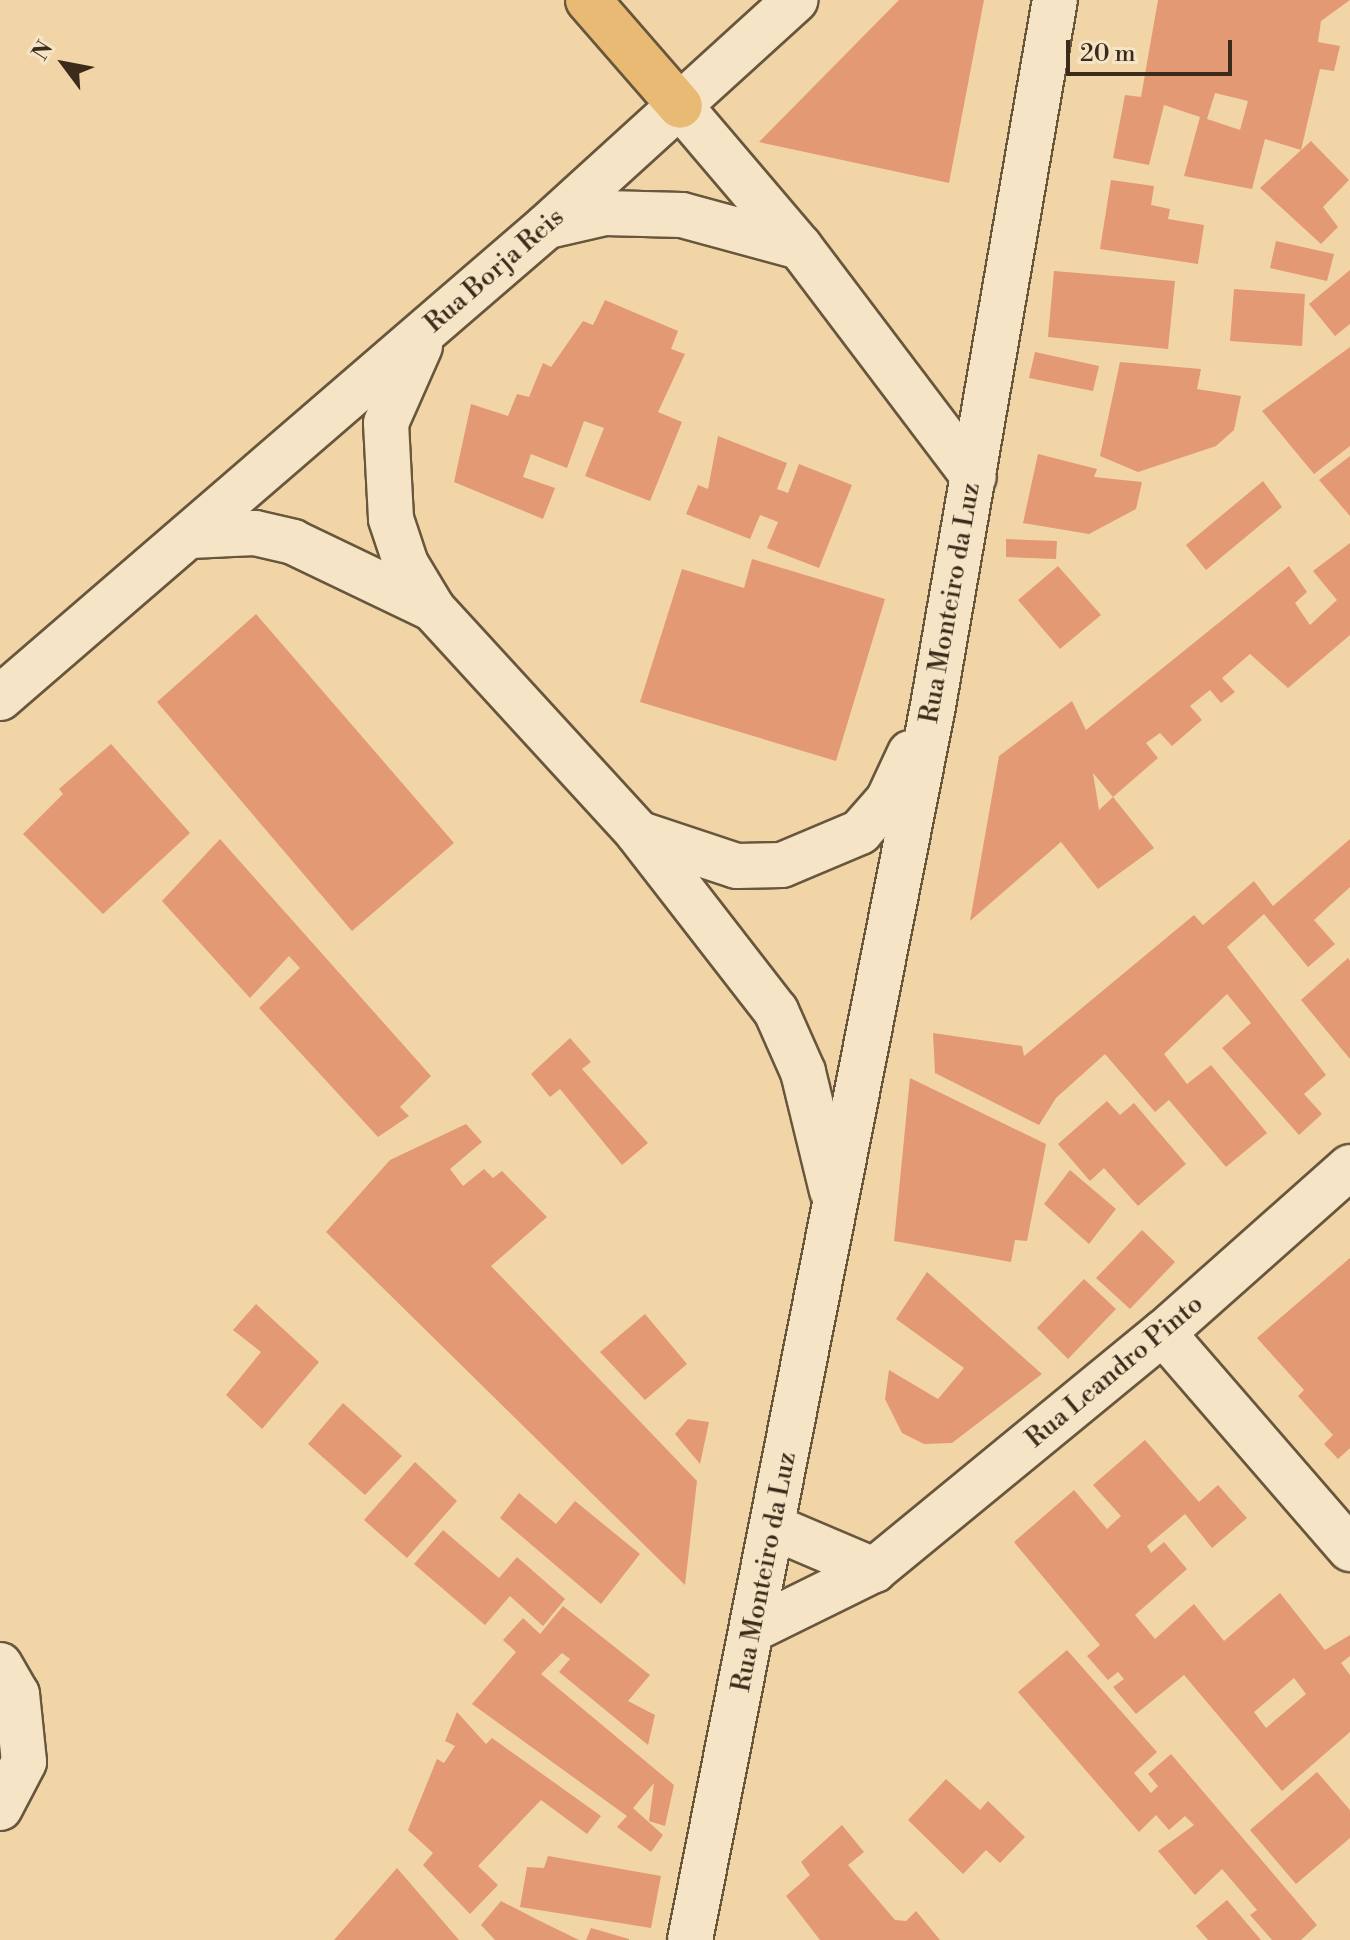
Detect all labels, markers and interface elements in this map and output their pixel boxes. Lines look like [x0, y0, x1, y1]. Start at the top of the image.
north arrow [24, 24, 104, 104]
scale bar [1070, 24, 1236, 74]
text: N [27, 36, 59, 66]
text: 20 m [1080, 39, 1136, 69]
street label: Rua Borja Reis [419, 202, 571, 340]
street label: Rua Monteiro da Luz [914, 480, 988, 726]
street label: Rua Leandro Pinto [1020, 1289, 1210, 1455]
street label: Rua Monteiro da Luz [726, 1449, 804, 1695]

